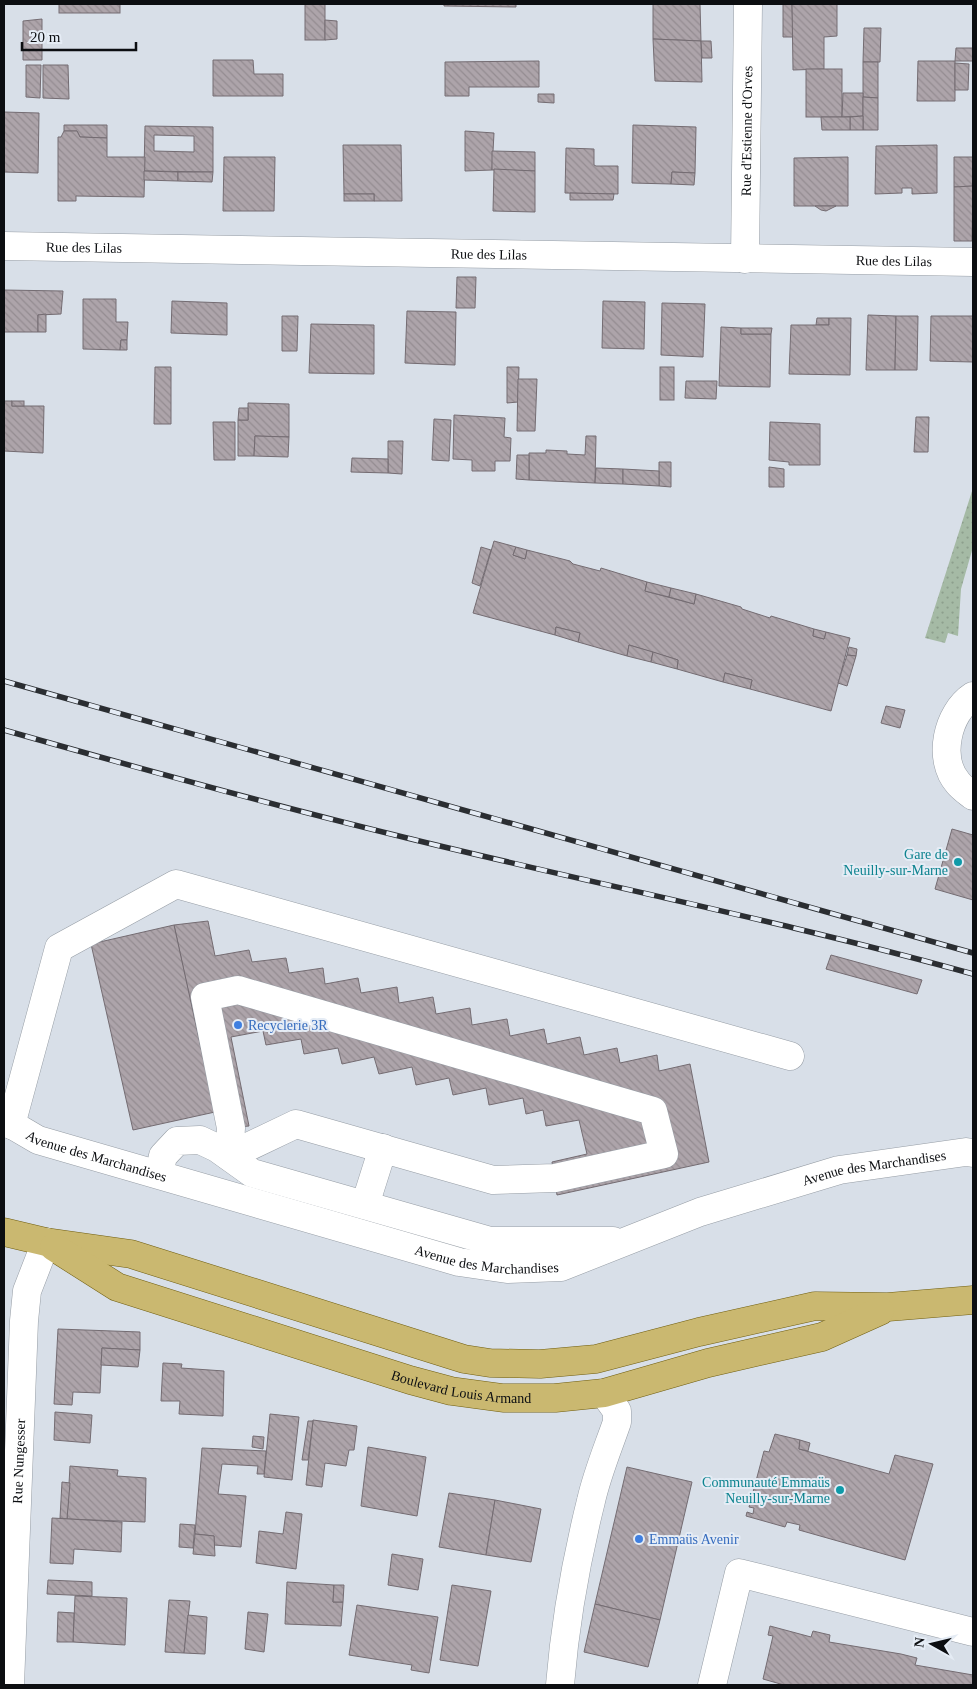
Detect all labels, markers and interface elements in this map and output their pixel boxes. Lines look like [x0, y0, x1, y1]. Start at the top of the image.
scale bar [22, 20, 136, 52]
text: 20 m [30, 29, 61, 45]
street label: Rue d'Estienne d'Orves [739, 66, 755, 196]
street label: Rue des Lilas [46, 240, 122, 256]
street label: Rue des Lilas [451, 246, 527, 263]
street label: Rue des Lilas [856, 253, 932, 269]
place label: Gare de Neuilly-sur-Marne [843, 847, 948, 878]
marker: Gare de Neuilly-sur-Marne [952, 856, 964, 868]
place label: Recyclerie 3R [248, 1018, 328, 1033]
marker: Recyclerie 3R [232, 1019, 244, 1031]
street label: Avenue des Marchandises [23, 1128, 168, 1185]
street label: Avenue des Marchandises [801, 1148, 947, 1189]
street label: Avenue des Marchandises [413, 1243, 559, 1277]
street label: Boulevard Louis Armand [389, 1368, 531, 1406]
street label: Rue Nungesser [10, 1418, 28, 1504]
place label: Communauté Emmaüs Neuilly-sur-Marne [702, 1475, 830, 1506]
marker: Communauté Emmaüs Neuilly-sur-Marne [834, 1484, 846, 1496]
place label: Emmaüs Avenir [649, 1532, 739, 1547]
marker: Emmaüs Avenir [633, 1533, 645, 1545]
north arrow [907, 1619, 957, 1669]
text: N [911, 1636, 928, 1648]

